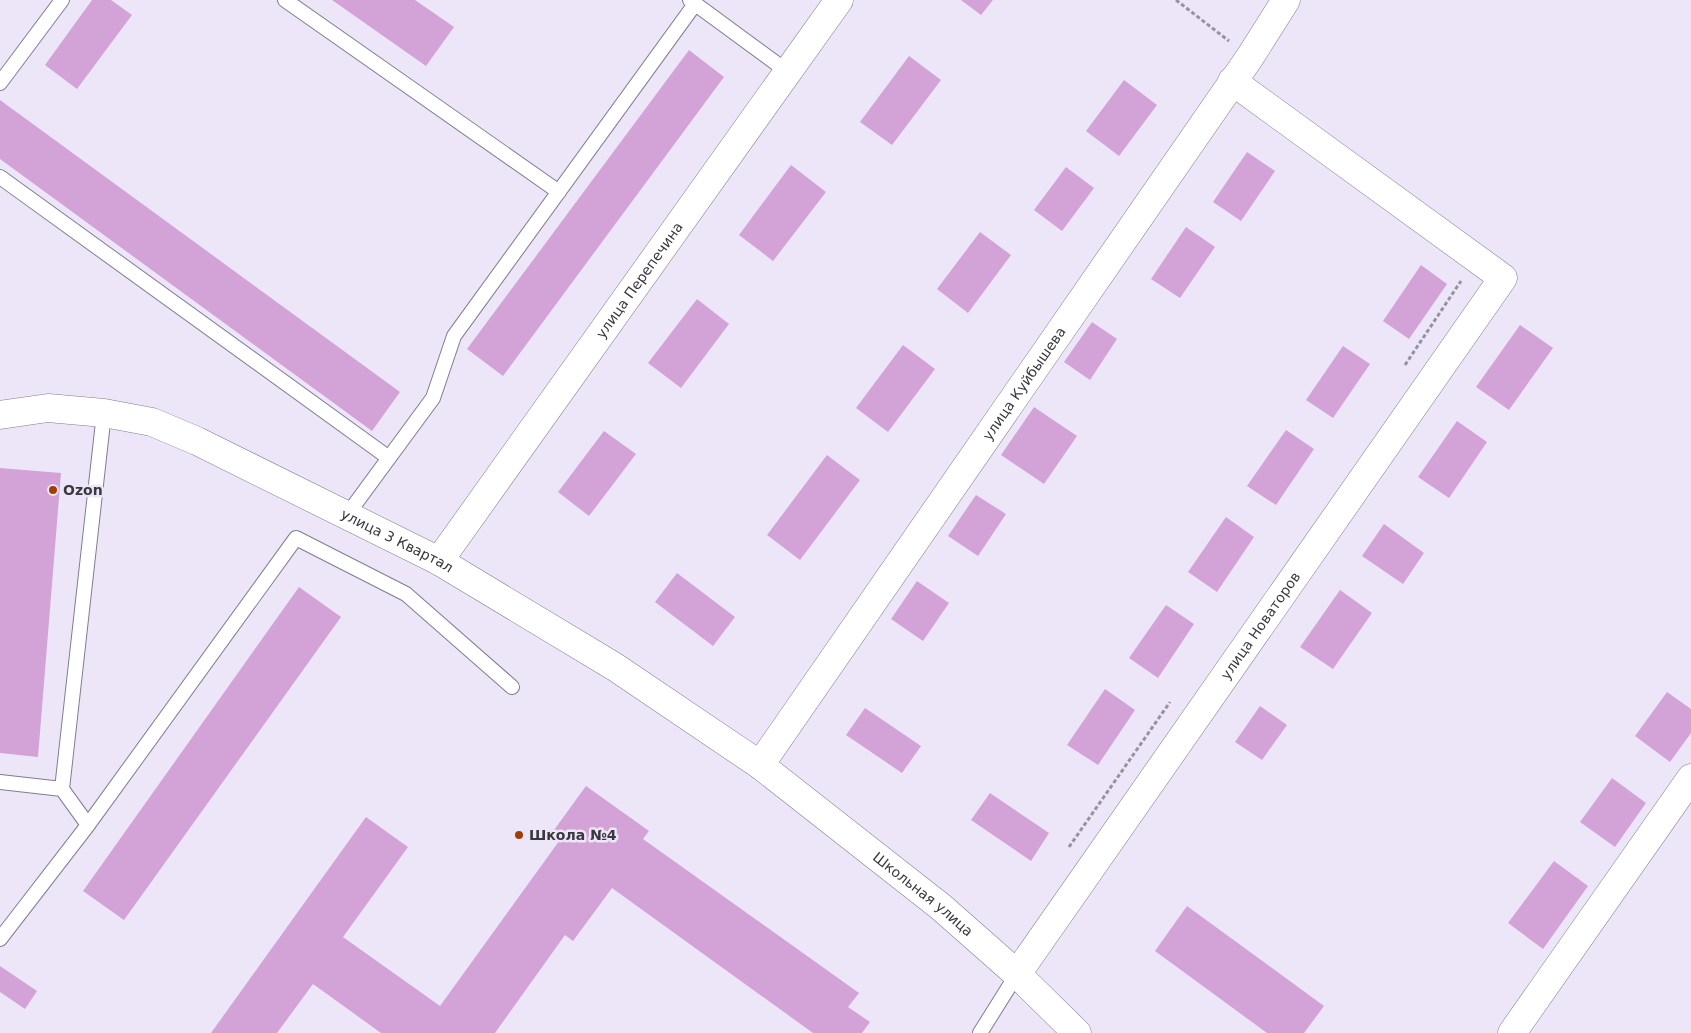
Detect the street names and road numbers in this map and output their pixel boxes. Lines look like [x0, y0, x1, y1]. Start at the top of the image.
street label: улица Перепечина [593, 219, 686, 341]
street label: улица Куйбышева [979, 324, 1069, 443]
street label: улица 3 Квартал [338, 506, 456, 576]
street label: улица Новаторов [1217, 569, 1303, 682]
street label: Школьная улица [870, 849, 976, 940]

